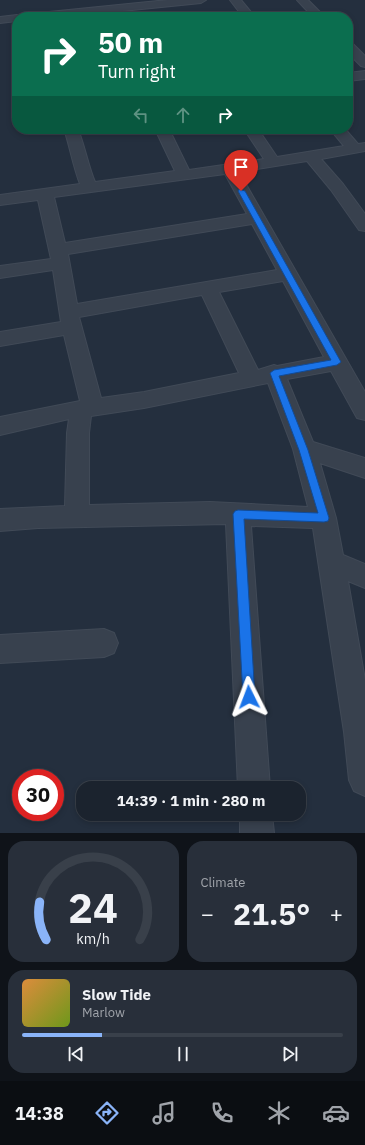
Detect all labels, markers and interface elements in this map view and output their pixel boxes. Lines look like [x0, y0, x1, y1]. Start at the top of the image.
text: 50 m [98, 24, 163, 61]
icon: right [32, 28, 84, 80]
text: Turn right [98, 60, 176, 83]
icon: left [130, 104, 152, 126]
icon: ahead [172, 104, 194, 126]
icon: right [214, 104, 236, 126]
pin [224, 150, 258, 191]
icon: arrive [230, 156, 252, 178]
position arrow [228, 676, 270, 718]
speed limit sign: 30 [12, 769, 64, 821]
text: 14:39 · 1 min · 280 m [117, 791, 265, 810]
text: Climate [201, 874, 245, 891]
text: 24 [68, 879, 118, 933]
text: 21.5° [233, 894, 310, 933]
text: − [201, 899, 214, 928]
text: + [330, 899, 343, 928]
text: km/h [76, 928, 110, 947]
text: Slow Tide [82, 985, 151, 1004]
text: Marlow [82, 1004, 125, 1021]
icon: previous [65, 1043, 87, 1065]
icon: pause [172, 1043, 194, 1065]
icon: next [279, 1043, 301, 1065]
icon: directions [93, 1099, 121, 1127]
icon: music [150, 1099, 178, 1127]
icon: phone [208, 1099, 236, 1127]
icon: climate [265, 1099, 293, 1127]
icon: car [322, 1099, 350, 1127]
text: 14:38 [15, 1102, 64, 1125]

